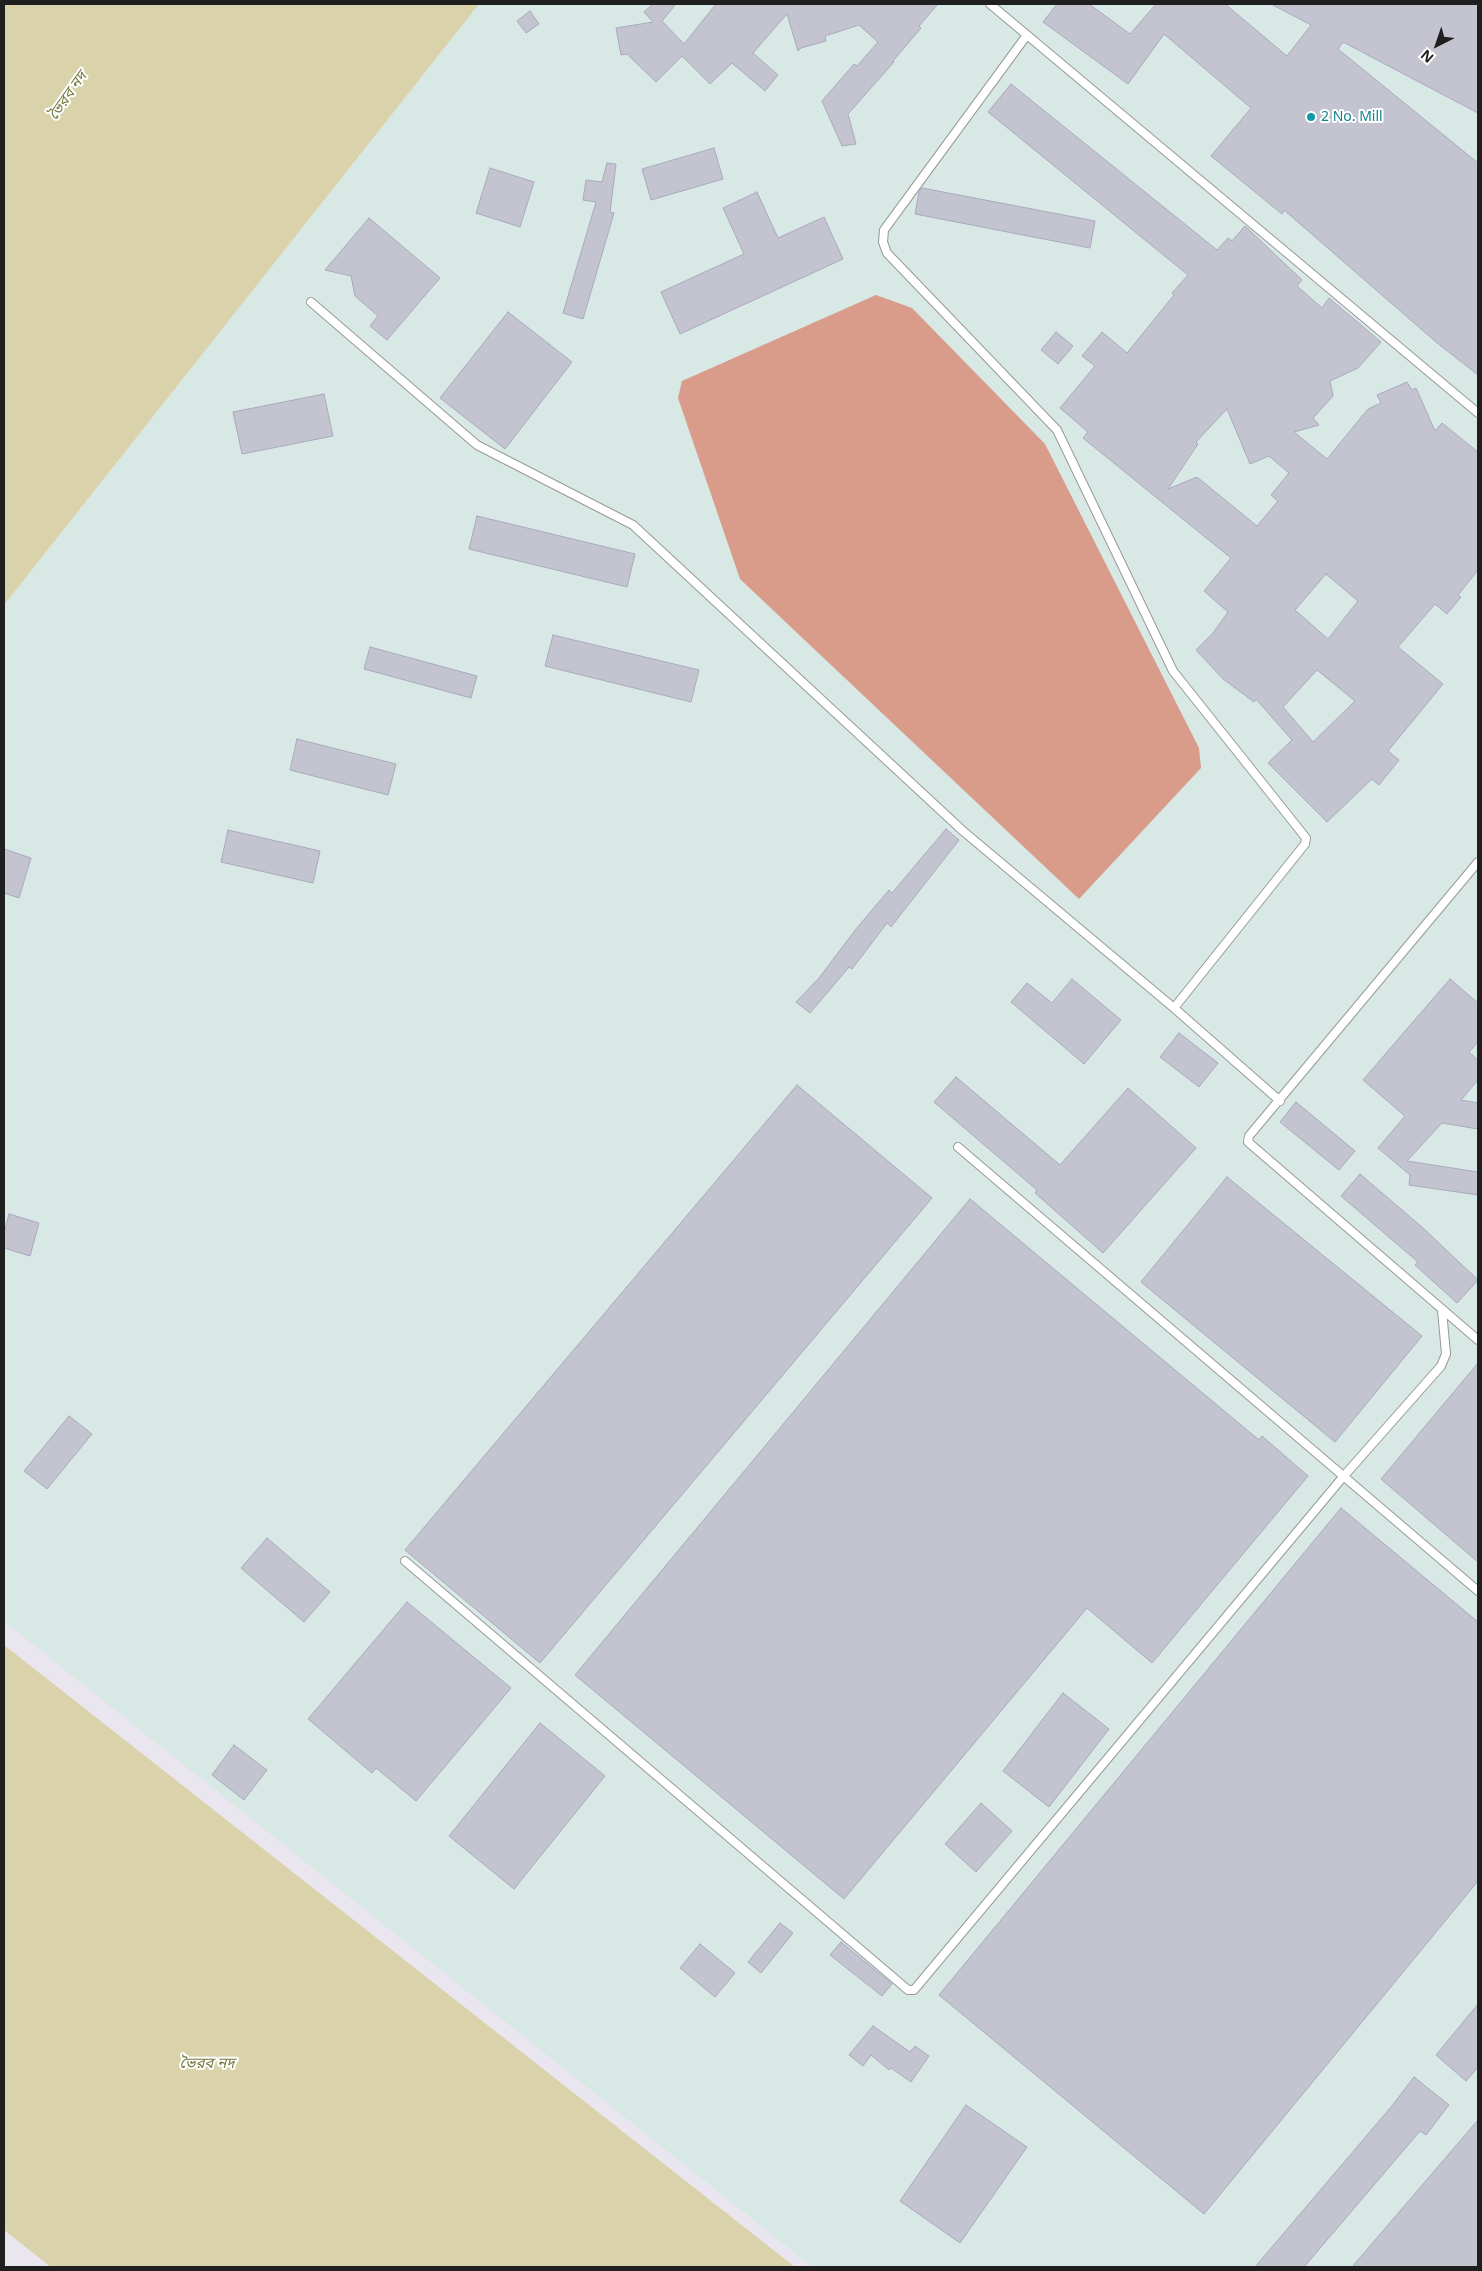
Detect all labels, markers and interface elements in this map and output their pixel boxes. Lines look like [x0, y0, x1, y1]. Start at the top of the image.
north arrow [1412, 20, 1462, 70]
text: N [1416, 46, 1437, 68]
water label: ভৈরব নদ [45, 68, 91, 124]
place label: 2 No. Mill [1321, 109, 1383, 125]
marker: 2 No. Mill [1305, 111, 1317, 123]
water label: ভৈরব নদ [179, 2055, 235, 2073]

